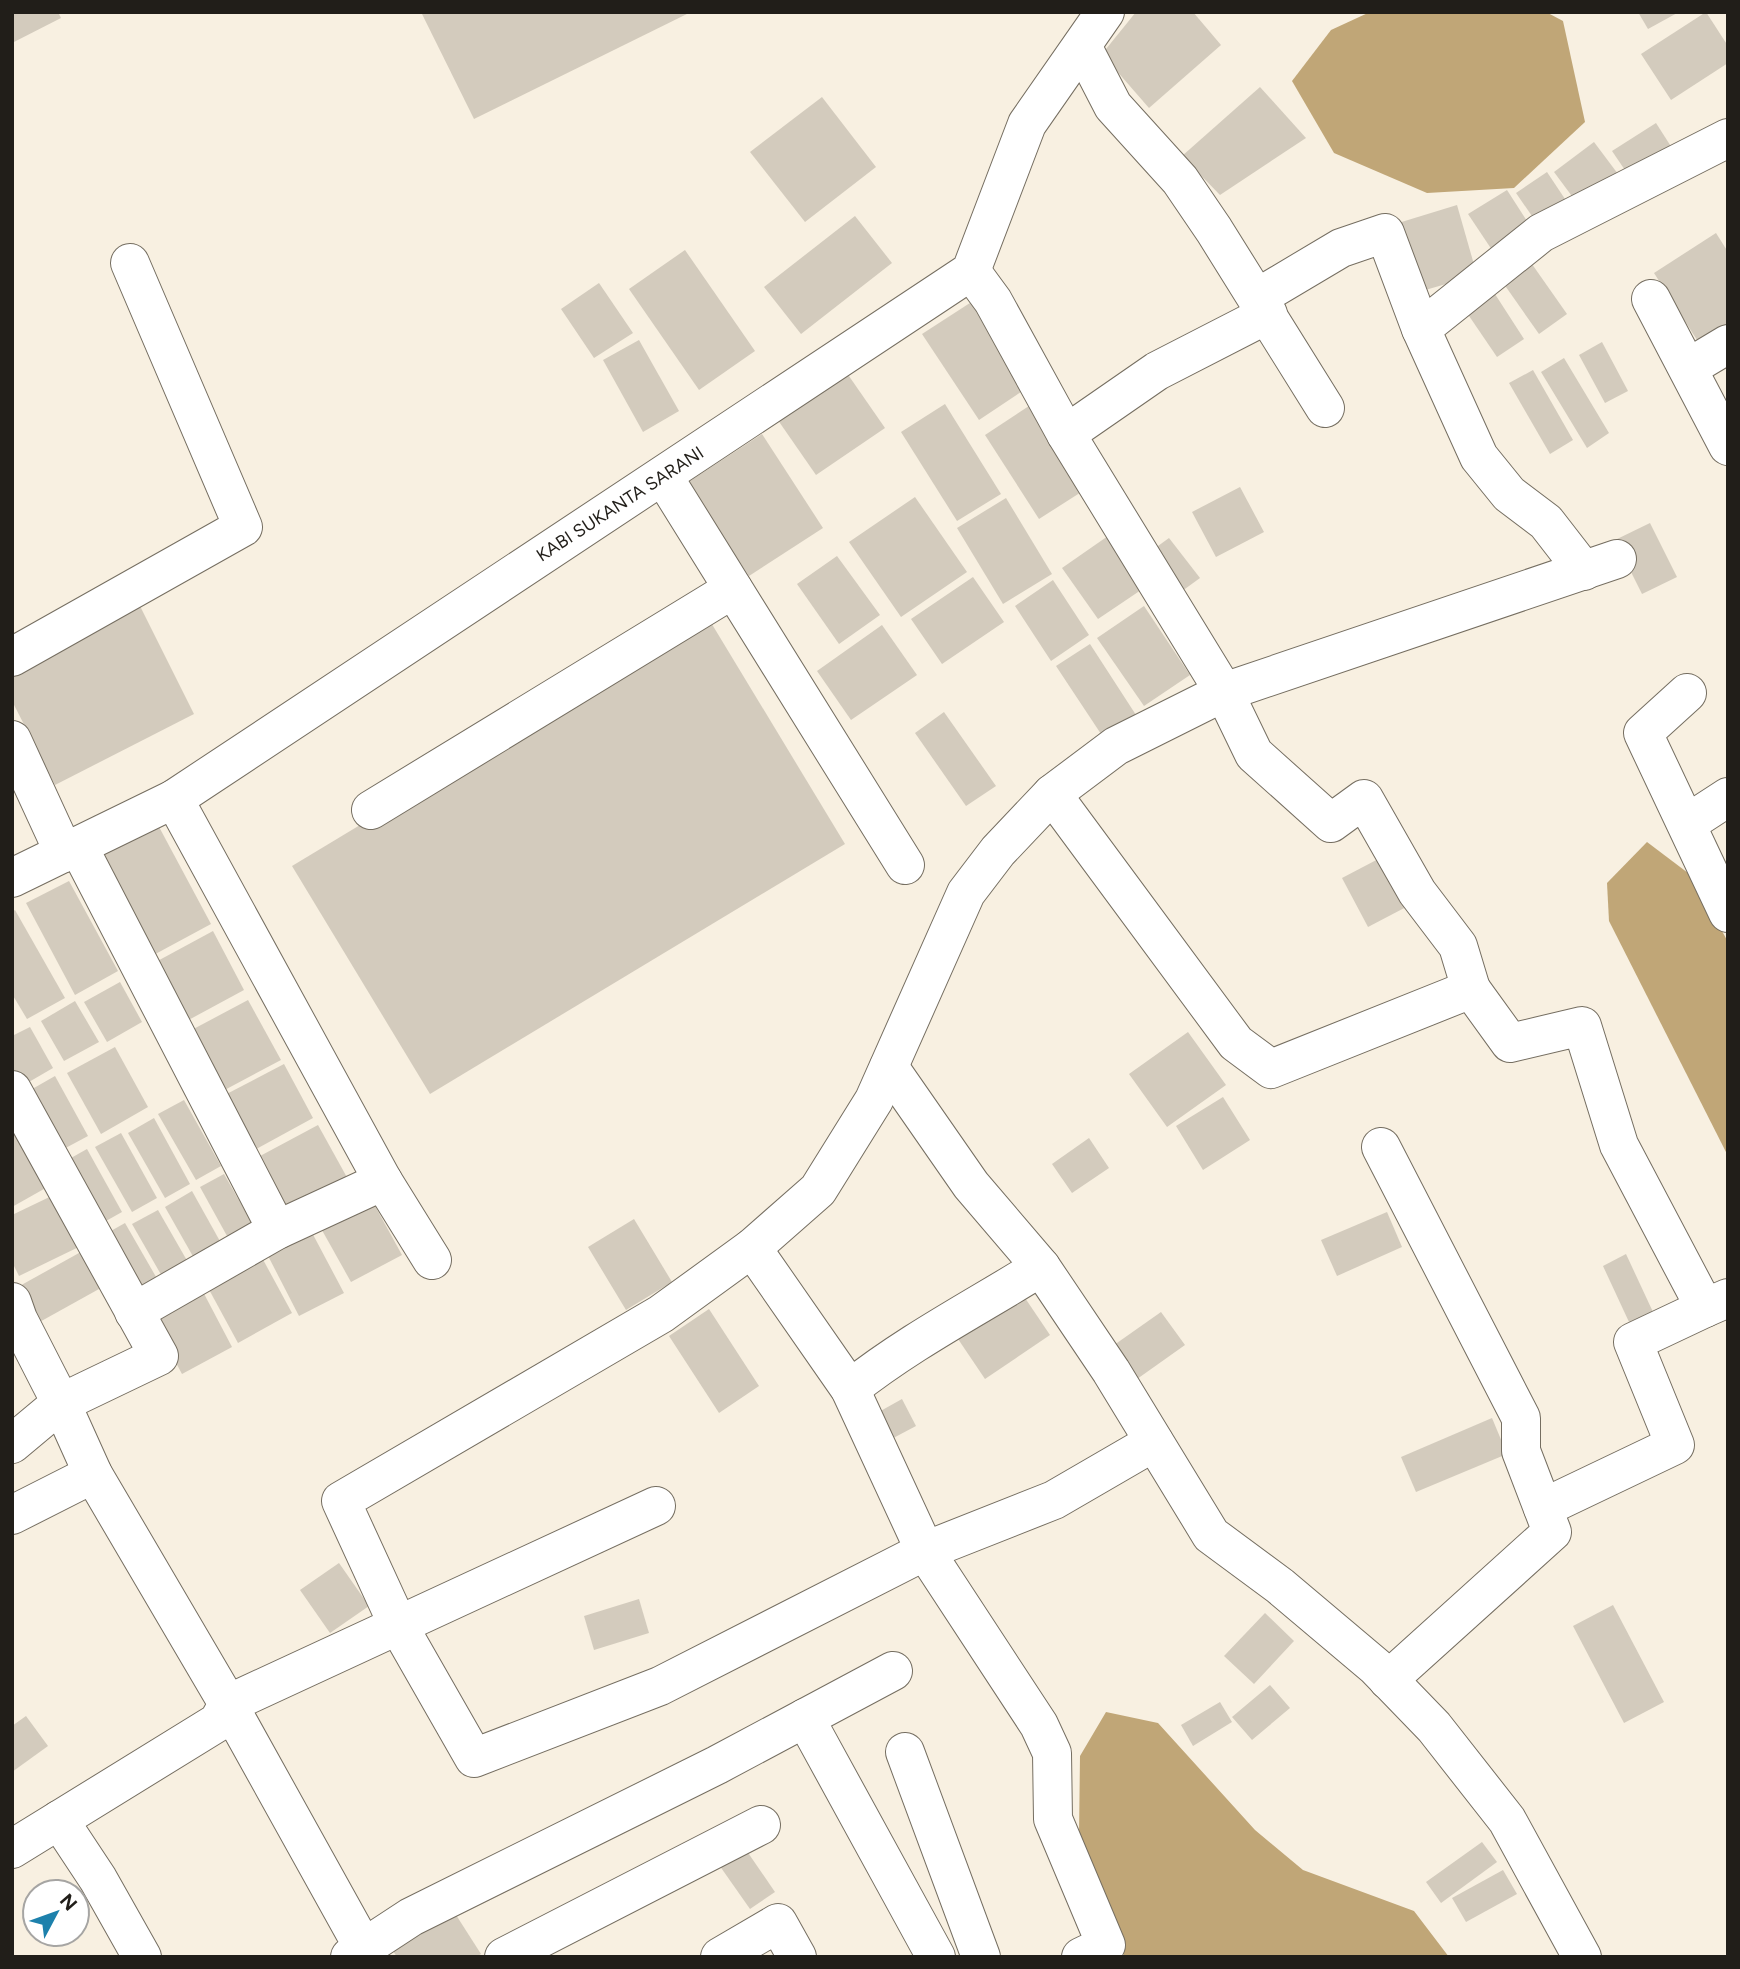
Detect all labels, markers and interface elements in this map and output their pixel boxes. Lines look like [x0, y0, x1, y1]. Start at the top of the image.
street label: KABI SUKANTA SARANI [532, 442, 708, 566]
north arrow [21, 1878, 91, 1948]
text: N [55, 1889, 82, 1915]

